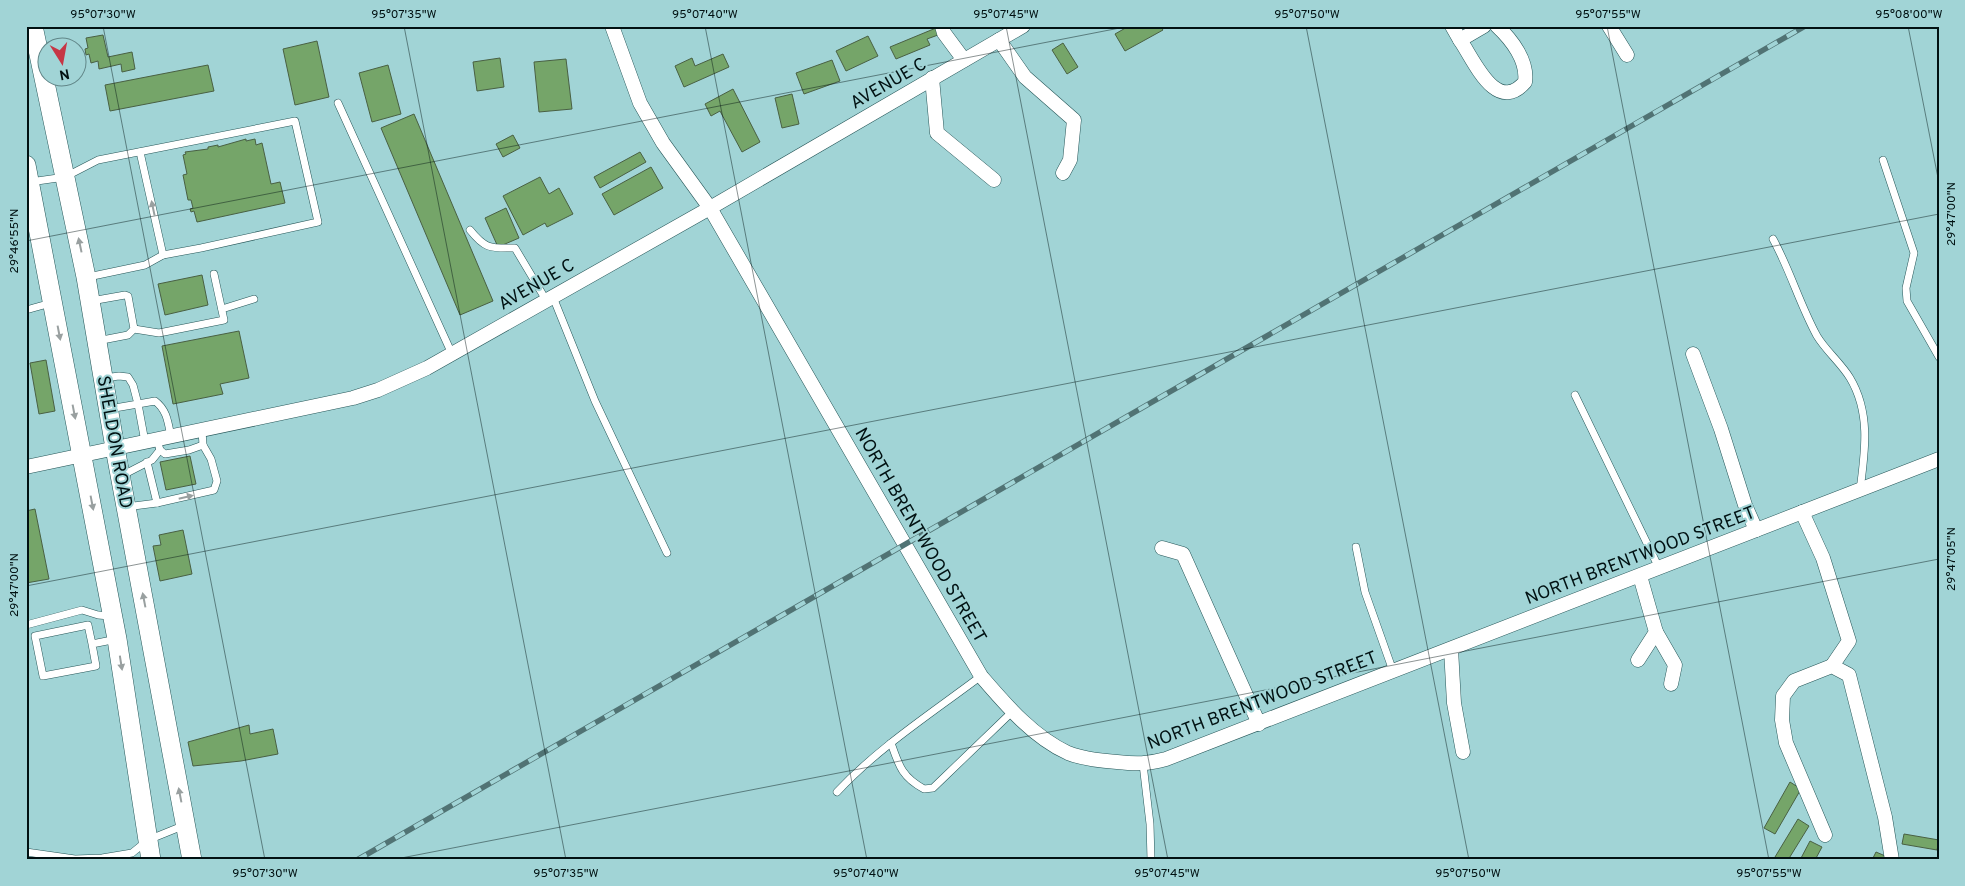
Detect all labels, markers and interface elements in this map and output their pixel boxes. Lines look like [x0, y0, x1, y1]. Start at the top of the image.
text: 95°07'30"W [70, 7, 136, 23]
text: 95°07'35"W [371, 7, 437, 23]
text: 95°07'40"W [672, 7, 738, 23]
text: 95°07'45"W [973, 7, 1039, 23]
text: 95°07'50"W [1274, 7, 1340, 23]
text: 95°07'55"W [1575, 7, 1641, 23]
text: 95°08'00"W [1875, 7, 1943, 23]
north arrow [38, 38, 88, 88]
street label: AVENUE C [846, 53, 931, 115]
text: N [58, 64, 71, 83]
text: 29°47'00"N [1944, 182, 1960, 246]
one-way arrow [149, 200, 157, 215]
text: 29°46'55"N [7, 209, 23, 273]
one-way arrow [75, 237, 83, 253]
street label: AVENUE C [494, 254, 579, 316]
one-way arrow [55, 325, 63, 340]
street label: SHELDON ROAD [90, 374, 137, 511]
one-way arrow [70, 404, 78, 420]
street label: NORTH BRENTWOOD STREET [849, 424, 991, 647]
one-way arrow [178, 493, 193, 501]
one-way arrow [88, 496, 96, 512]
street label: NORTH BRENTWOOD STREET [1522, 502, 1759, 611]
text: 29°47'05"N [1944, 527, 1960, 591]
text: 29°47'00"N [7, 553, 23, 617]
one-way arrow [139, 592, 147, 608]
street label: NORTH BRENTWOOD STREET [1144, 647, 1381, 756]
one-way arrow [117, 655, 125, 671]
one-way arrow [176, 787, 184, 802]
text: 95°07'30"W [232, 866, 298, 882]
text: 95°07'35"W [533, 866, 599, 882]
text: 95°07'40"W [833, 866, 899, 882]
text: 95°07'45"W [1134, 866, 1200, 882]
text: 95°07'50"W [1435, 866, 1501, 882]
text: 95°07'55"W [1736, 866, 1802, 882]

